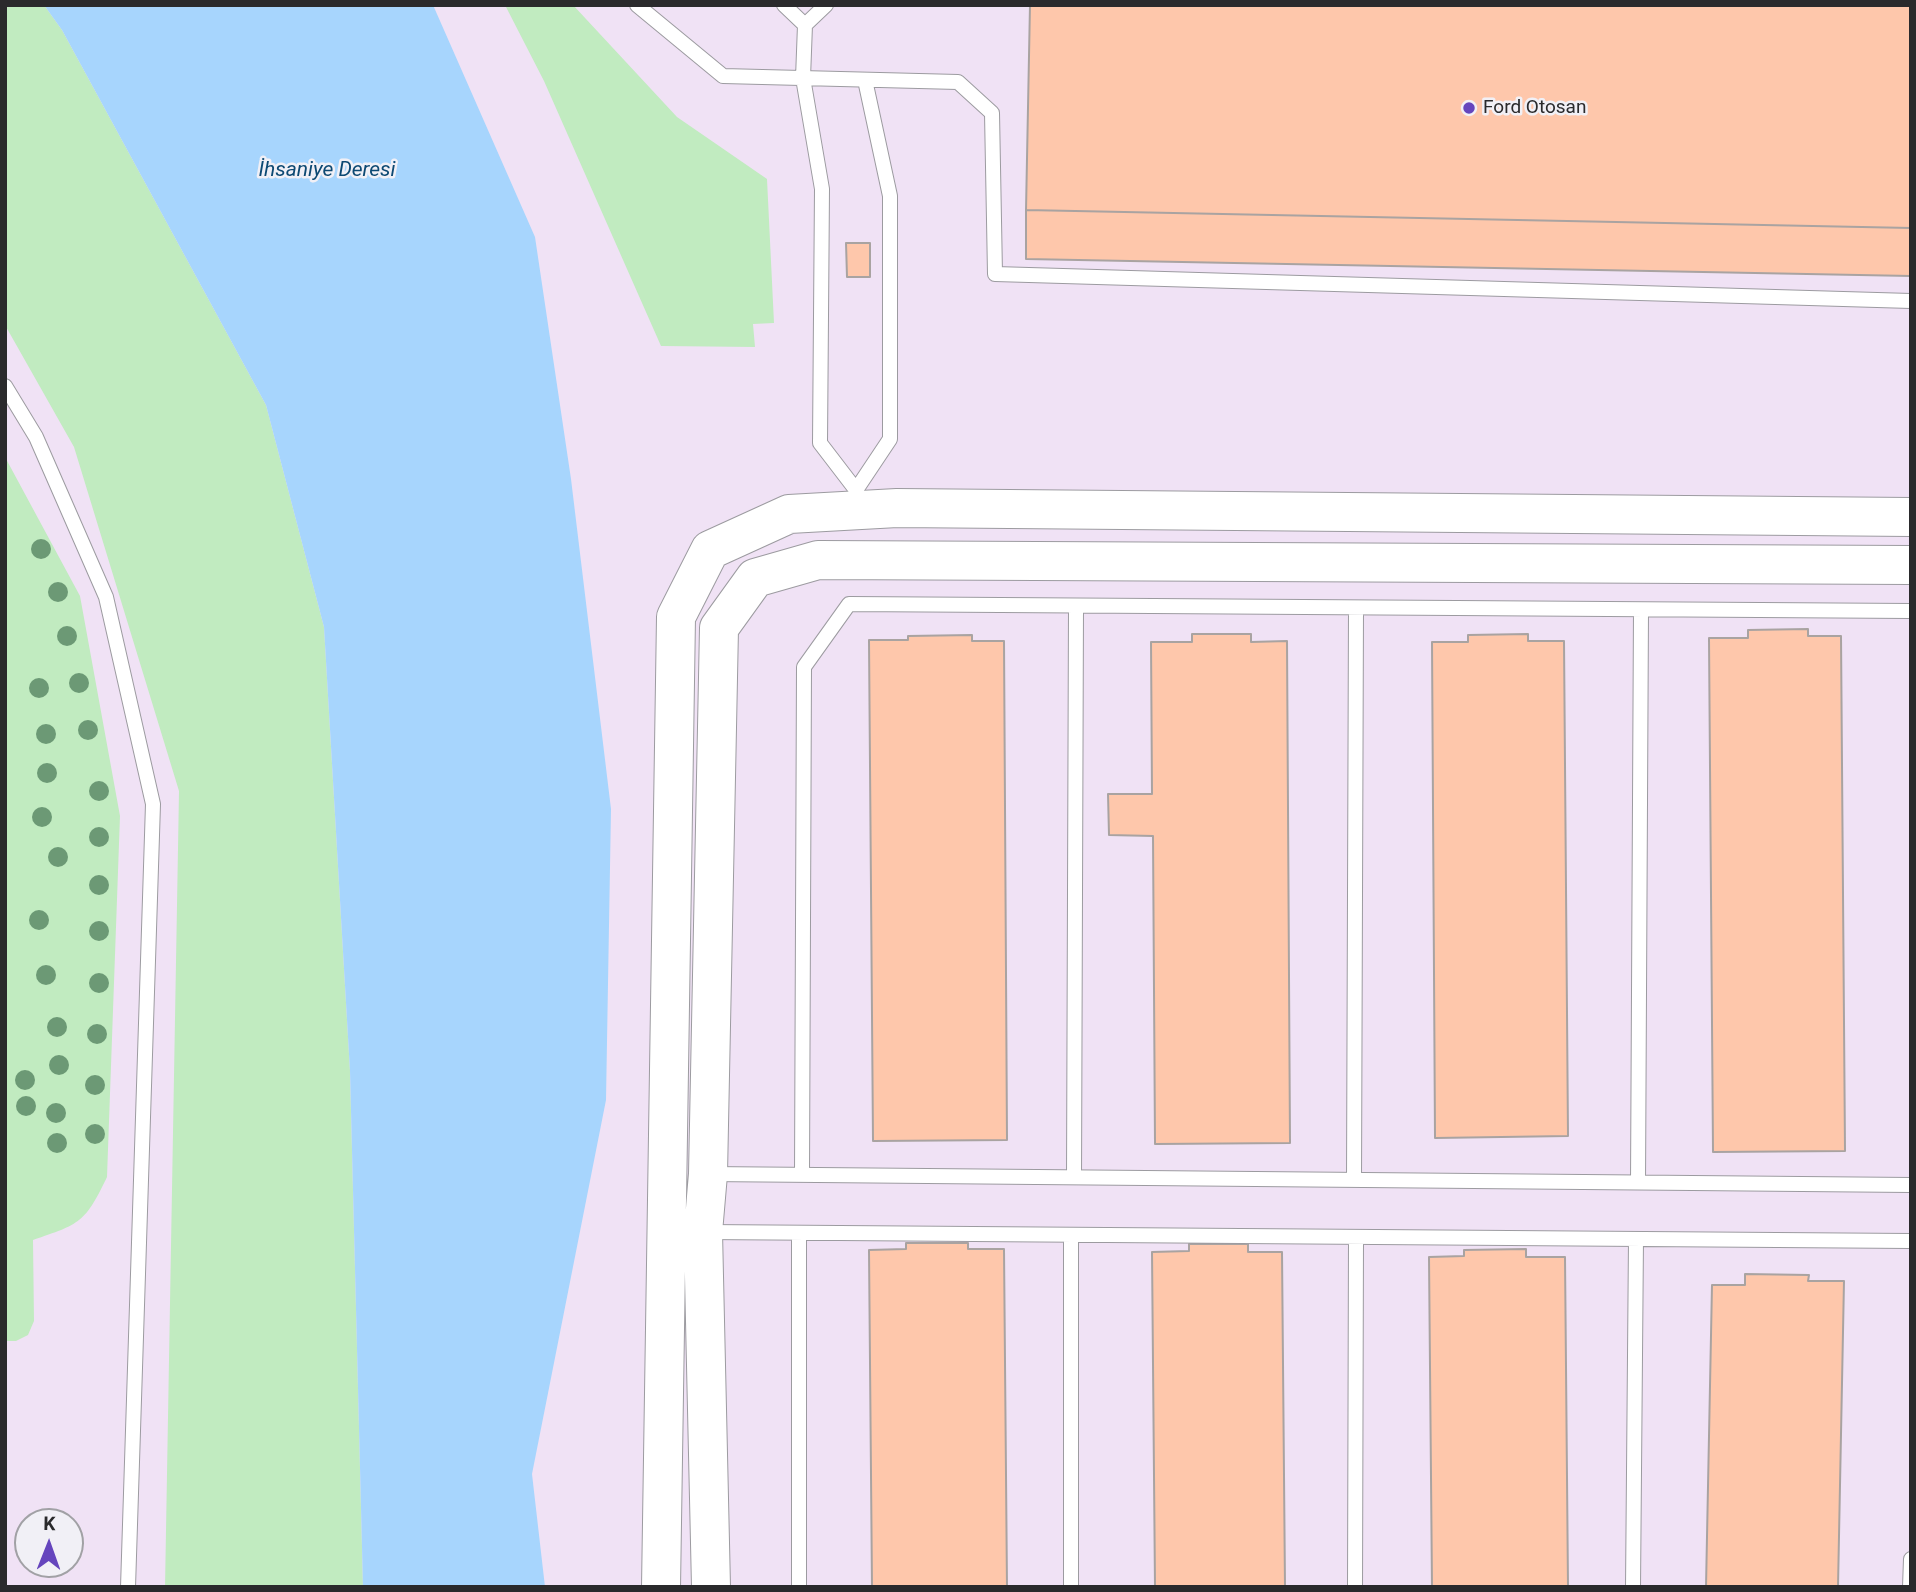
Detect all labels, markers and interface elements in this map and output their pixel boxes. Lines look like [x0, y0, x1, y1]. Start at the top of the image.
place label: Ford Otosan [1483, 97, 1586, 119]
marker: Ford Otosan [1461, 100, 1477, 116]
water label: İhsaniye Deresi [258, 158, 396, 184]
north arrow [14, 1508, 84, 1578]
text: K [43, 1512, 56, 1535]

